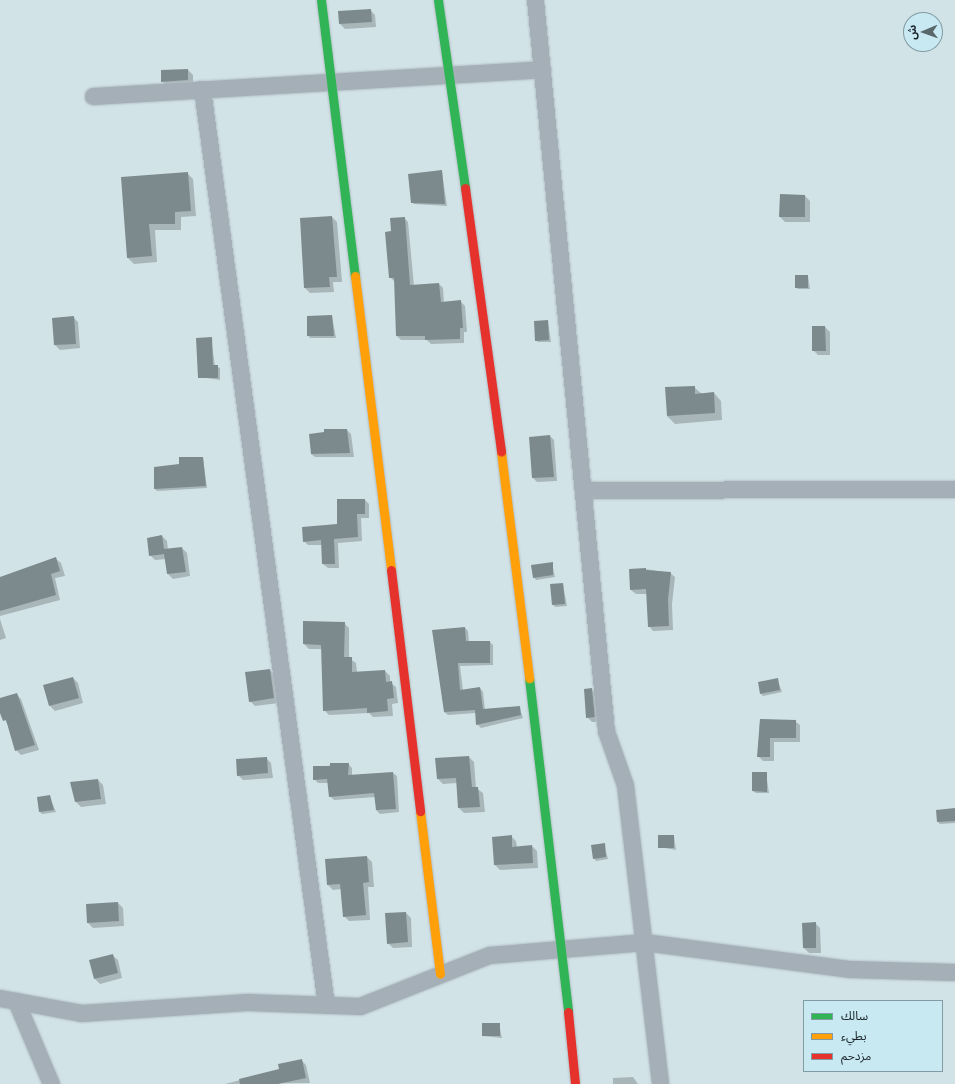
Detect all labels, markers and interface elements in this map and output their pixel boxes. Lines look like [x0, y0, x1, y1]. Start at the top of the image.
north arrow [903, 12, 943, 52]
text: ش [905, 25, 919, 40]
legend [803, 1000, 943, 1072]
text: سالك [841, 1008, 868, 1024]
text: بطيء [841, 1028, 867, 1044]
text: مزدحم [841, 1048, 871, 1064]

